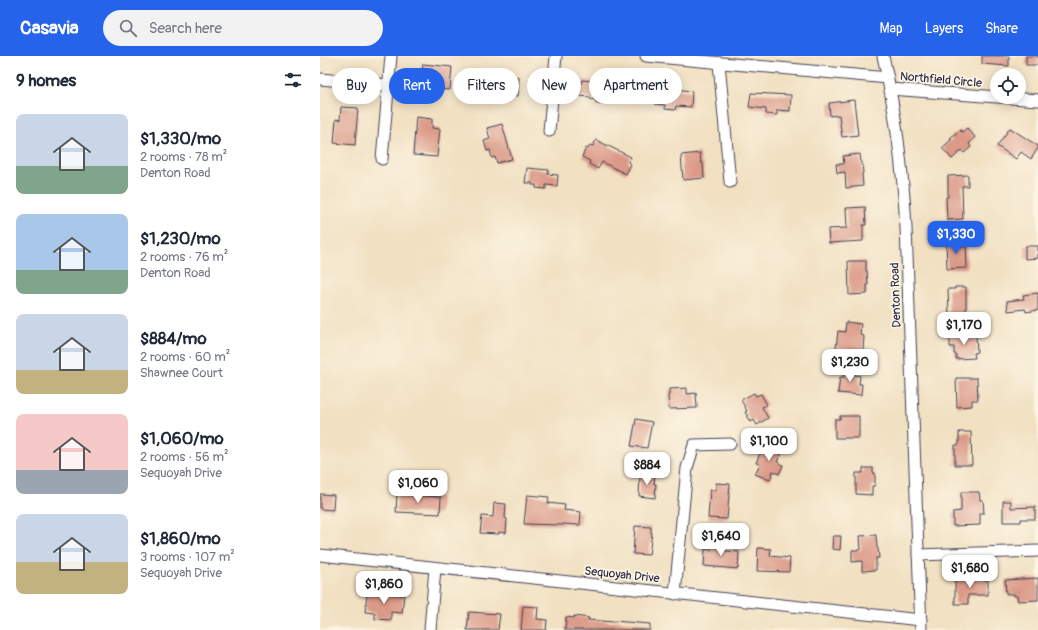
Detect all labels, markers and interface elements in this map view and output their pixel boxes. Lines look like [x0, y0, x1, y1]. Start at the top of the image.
search box [103, 10, 383, 46]
text: Casavia [20, 16, 79, 40]
icon: search [117, 17, 139, 39]
text: Search here [149, 19, 222, 38]
text: Map [880, 20, 903, 37]
text: Layers [925, 20, 963, 37]
text: Share [985, 20, 1018, 37]
chip: Buy [332, 68, 381, 104]
chip: Rent [389, 68, 445, 104]
chip: Filters [453, 68, 519, 104]
chip: New [527, 68, 581, 104]
chip: Apartment [589, 68, 682, 104]
map controls [990, 68, 1026, 104]
button: locate [990, 68, 1026, 104]
icon: filters [282, 69, 304, 91]
street label: Northfield Circle [899, 69, 983, 91]
text: 9 homes [16, 70, 76, 91]
text: $1,330/mo [140, 128, 221, 149]
icon: home [48, 130, 96, 178]
text: 2 rooms · 78 m² [140, 149, 227, 165]
text: Denton Road [140, 165, 211, 181]
pin: $1,330 [923, 221, 989, 255]
text: $1,330 [937, 226, 975, 242]
text: $1,230/mo [140, 228, 221, 249]
icon: home [48, 230, 96, 278]
text: 2 rooms · 76 m² [140, 249, 228, 265]
street label: Denton Road [887, 262, 905, 328]
text: Denton Road [140, 265, 211, 281]
pin: $1,170 [931, 312, 997, 346]
text: $1,170 [946, 317, 982, 333]
text: $884/mo [140, 328, 207, 349]
icon: home [48, 330, 96, 378]
text: 2 rooms · 60 m² [140, 349, 230, 365]
pin: $1,230 [817, 349, 883, 383]
text: $1,230 [831, 354, 869, 370]
text: Shawnee Court [140, 365, 223, 381]
text: $1,060/mo [140, 428, 224, 449]
pin: $1,100 [736, 428, 802, 462]
icon: home [48, 430, 96, 478]
text: $1,100 [750, 433, 788, 449]
text: 2 rooms · 56 m² [140, 449, 228, 465]
pin: $884 [623, 452, 671, 486]
text: $884 [633, 457, 661, 473]
text: Sequoyah Drive [140, 465, 222, 481]
pin: $1,060 [385, 470, 451, 504]
text: $1,060 [398, 475, 438, 491]
pin: $1,640 [688, 523, 754, 557]
text: $1,860/mo [140, 528, 221, 549]
text: $1,640 [701, 528, 741, 544]
icon: home [48, 530, 96, 578]
text: 3 rooms · 107 m² [140, 549, 235, 565]
pin: $1,680 [937, 555, 1003, 589]
text: $1,680 [951, 560, 989, 576]
street label: Sequoyah Drive [584, 564, 660, 586]
text: Sequoyah Drive [140, 565, 222, 581]
pin: $1,860 [351, 571, 417, 605]
text: $1,860 [365, 576, 403, 592]

